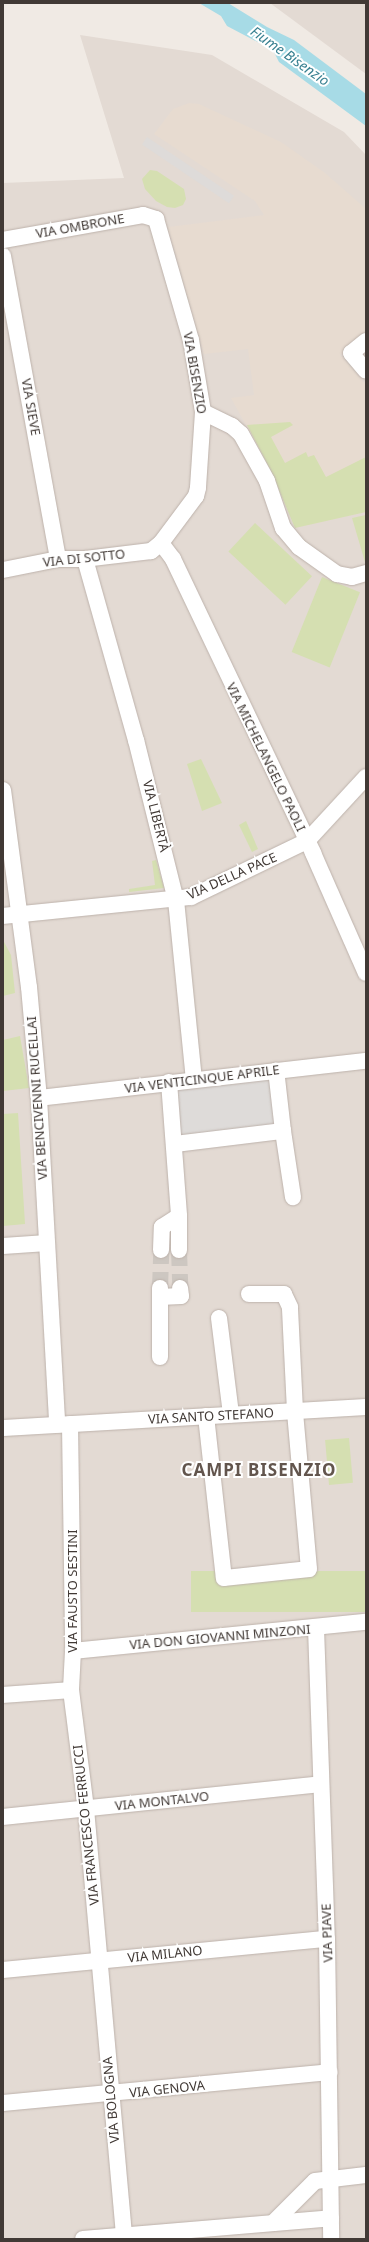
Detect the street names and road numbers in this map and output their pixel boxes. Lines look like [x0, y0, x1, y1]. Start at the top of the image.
street label: VIA OMBRONE [35, 211, 125, 241]
street label: VIA BISENZIO [180, 331, 210, 415]
street label: VIA SIEVE [18, 377, 44, 437]
street label: VIA DI SOTTO [42, 546, 126, 570]
street label: VIA MICHELANGELO PAOLI [223, 680, 309, 834]
street label: VIA LIBERTÀ [140, 778, 172, 854]
street label: VIA DELLA PACE [185, 849, 279, 903]
street label: VIA BENCIVENNI RUCELLAI [23, 1016, 51, 1180]
street label: VIA VENTICINQUE APRILE [124, 1062, 280, 1096]
street label: VIA SANTO STEFANO [148, 1405, 274, 1427]
street label: VIA FAUSTO SESTINI [64, 1529, 80, 1653]
street label: VIA DON GIOVANNI MINZONI [129, 1621, 311, 1653]
street label: VIA FRANCESCO FERRUCCI [70, 1744, 102, 1906]
street label: VIA MONTALVO [114, 1788, 210, 1814]
street label: VIA PIAVE [318, 1903, 336, 1963]
street label: VIA MILANO [127, 1942, 203, 1966]
street label: VIA BOLOGNA [99, 2056, 123, 2144]
street label: VIA GENOVA [128, 2077, 206, 2101]

